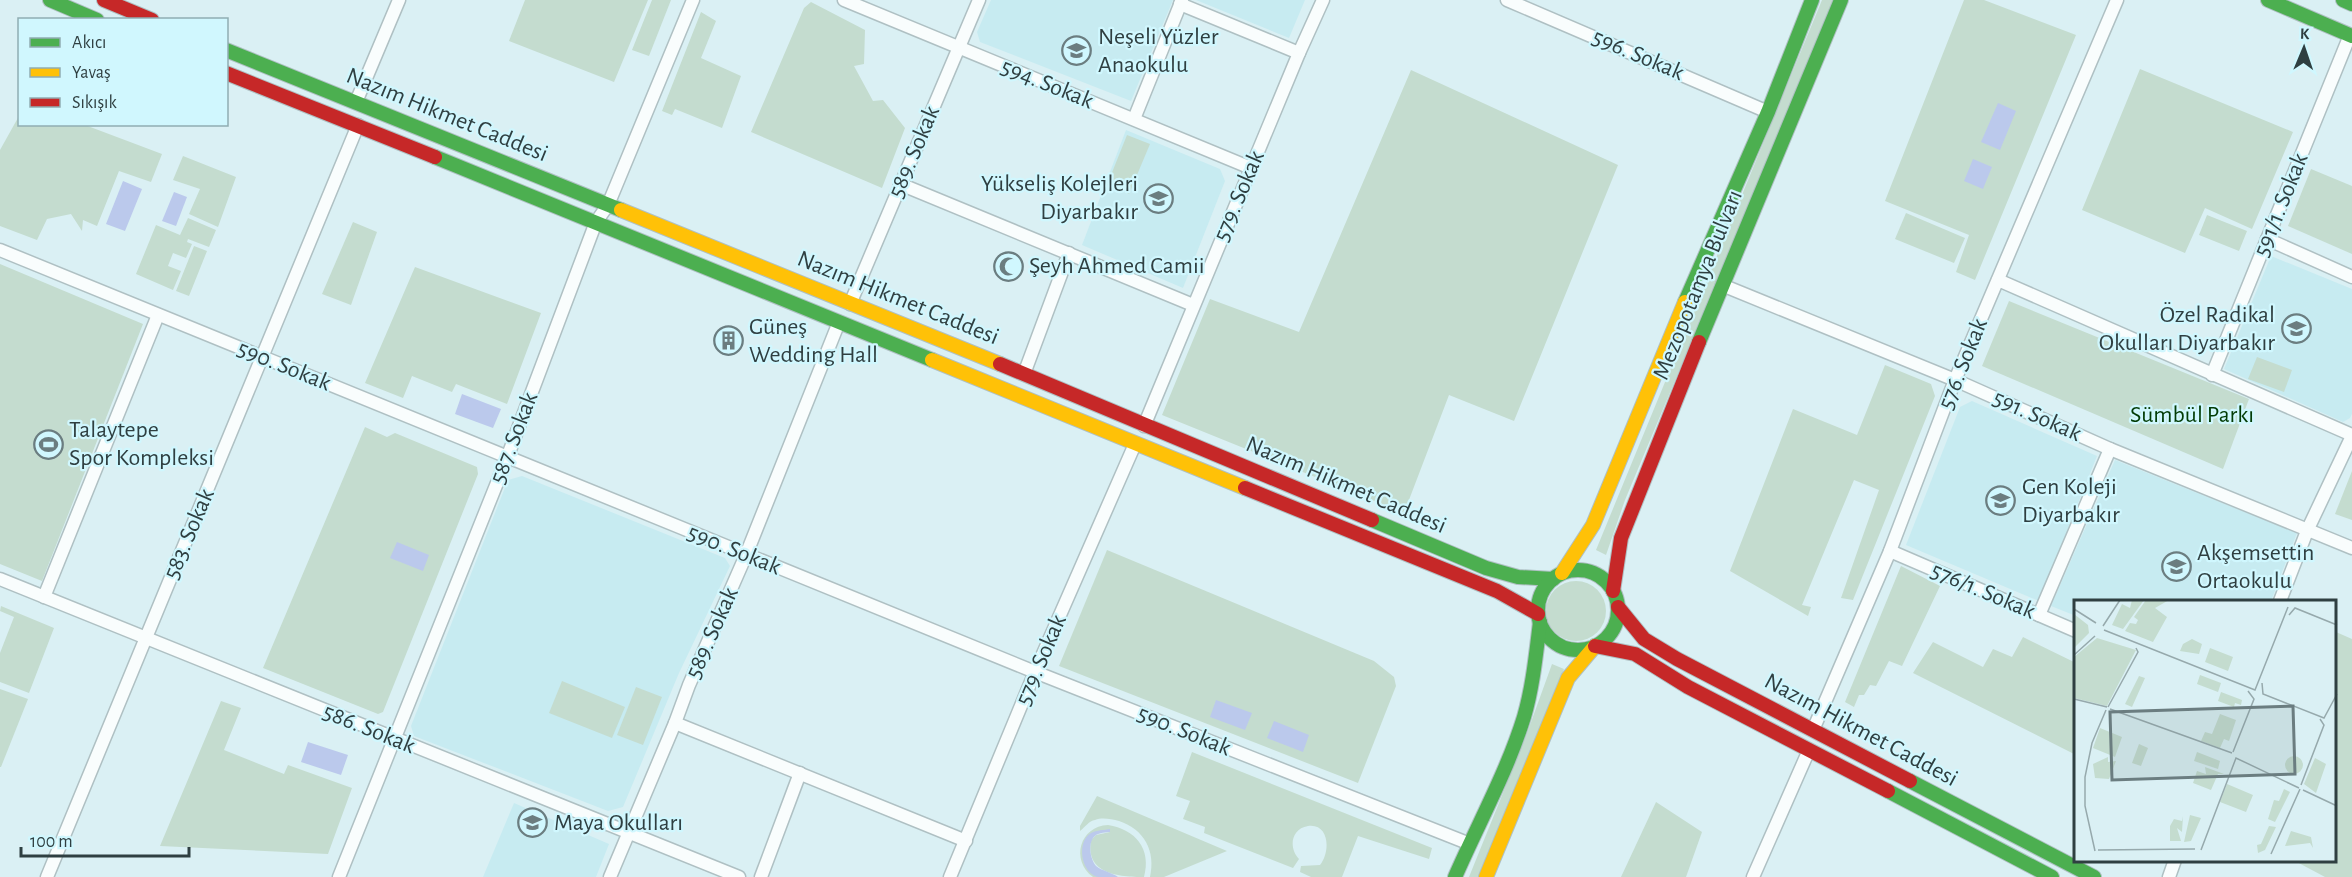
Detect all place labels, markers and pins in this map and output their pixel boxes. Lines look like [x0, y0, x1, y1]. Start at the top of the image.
place label: Neşeli Yüzler Anaokulu [1098, 25, 1219, 77]
school or university icon: Neşeli Yüzler Anaokulu [1061, 35, 1093, 67]
place label: Yükseliş Kolejleri Diyarbakır [981, 172, 1138, 224]
school or university icon: Yükseliş Kolejleri Diyarbakır [1143, 182, 1175, 214]
mosque icon: Şeyh Ahmed Camii [992, 250, 1024, 282]
place label: Şeyh Ahmed Camii [1029, 254, 1205, 278]
place label: Özel Radikal Okulları Diyarbakır [2099, 302, 2275, 355]
school or university icon: Özel Radikal Okulları Diyarbakır [2280, 313, 2312, 345]
place label: Güneş Wedding Hall [749, 315, 878, 367]
building icon: Güneş Wedding Hall [712, 325, 744, 357]
place label: Talaytepe Spor Kompleksi [69, 418, 214, 470]
sports icon: Talaytepe Spor Kompleksi [32, 428, 64, 460]
place label: Gen Koleji Diyarbakır [2022, 475, 2120, 527]
school or university icon: Gen Koleji Diyarbakır [1985, 485, 2017, 517]
place label: Akşemsettin Ortaokulu [2197, 541, 2314, 593]
school or university icon: Akşemsettin Ortaokulu [2160, 551, 2192, 583]
school or university icon: Maya Okulları [517, 807, 549, 839]
place label: Maya Okulları [554, 811, 683, 835]

